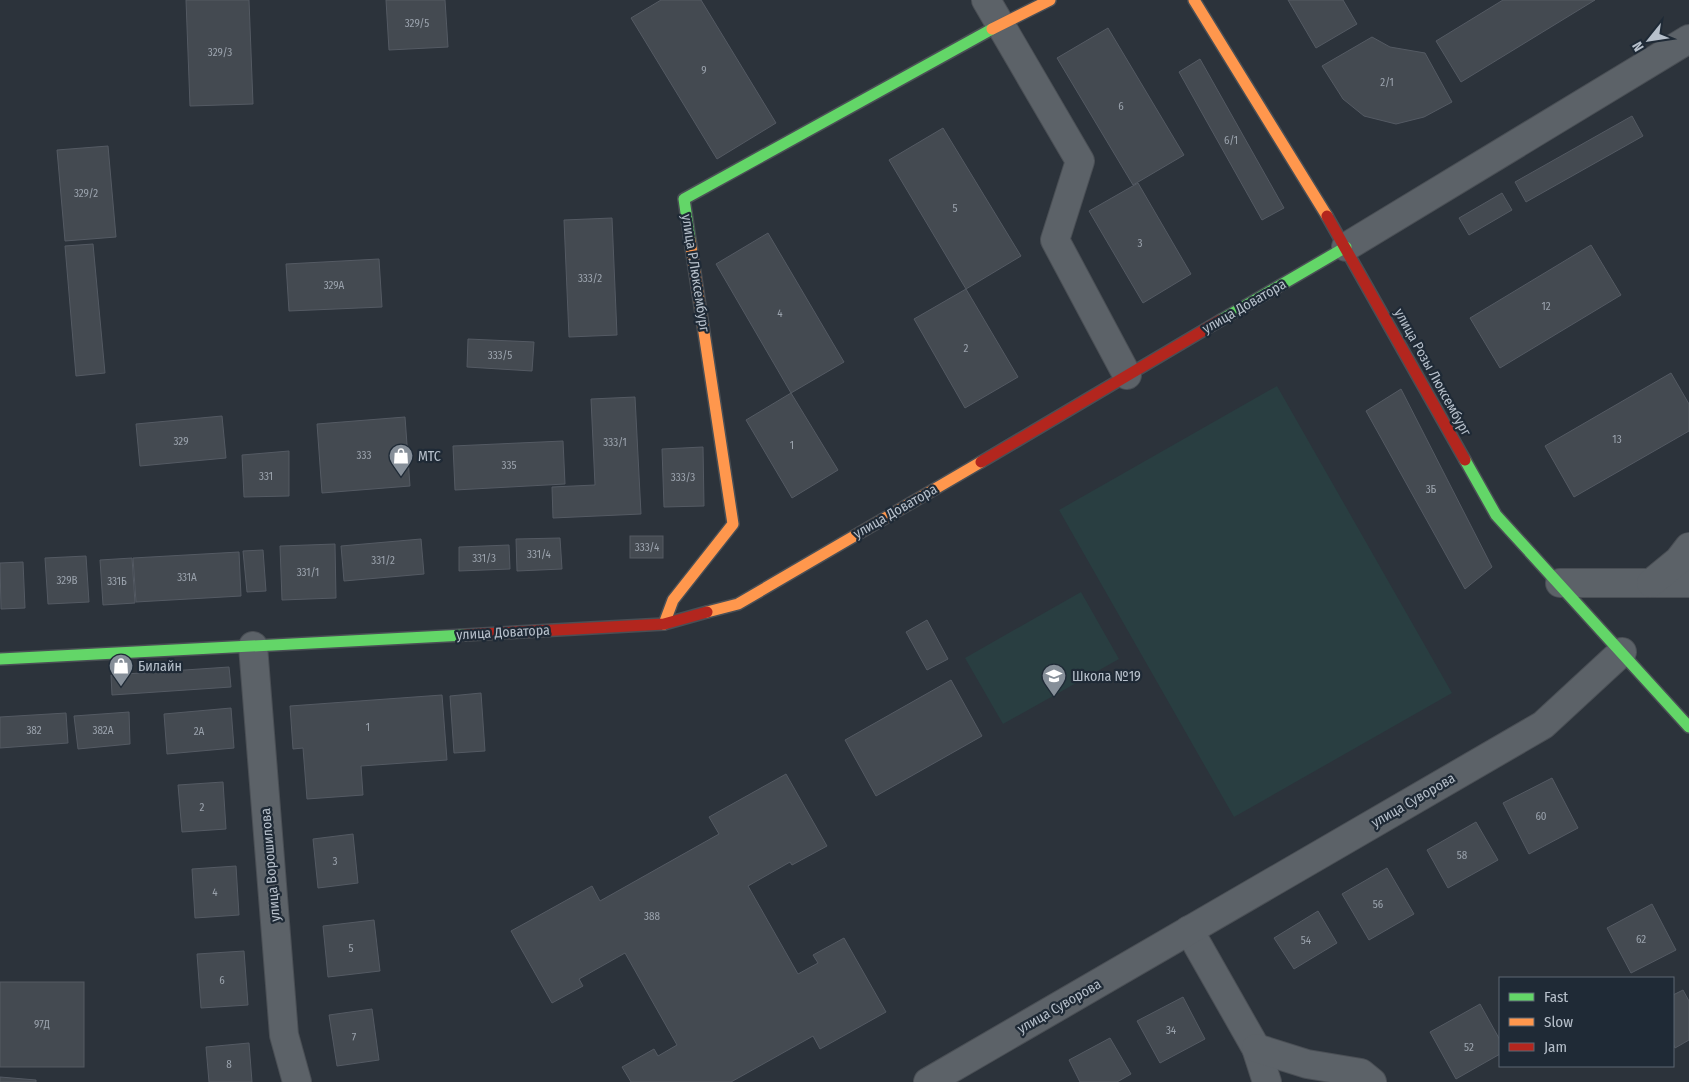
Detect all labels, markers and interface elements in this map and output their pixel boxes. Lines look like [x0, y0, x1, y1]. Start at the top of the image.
north arrow [1624, 15, 1674, 65]
house number: 329/5 [405, 17, 429, 30]
text: N [1629, 38, 1648, 54]
house number: 329/3 [208, 46, 232, 59]
house number: 9 [701, 64, 707, 77]
house number: 2/1 [1380, 76, 1394, 89]
house number: 6 [1118, 100, 1124, 113]
house number: 6/1 [1224, 134, 1238, 147]
house number: 329/2 [74, 187, 98, 200]
house number: 5 [952, 202, 958, 215]
street label: улица Р.Люксембург [678, 213, 713, 334]
house number: 3 [1138, 237, 1143, 250]
house number: 333/2 [578, 272, 602, 285]
street label: улица Доватора [1199, 276, 1289, 337]
house number: 329А [324, 279, 345, 292]
house number: 12 [1541, 300, 1551, 313]
street label: улица Розы Люксембург [1390, 306, 1475, 439]
house number: 4 [777, 307, 783, 320]
house number: 2 [964, 342, 969, 355]
house number: 333/5 [488, 349, 512, 362]
house number: 13 [1612, 433, 1622, 446]
house number: 329 [174, 435, 189, 448]
house number: 333/1 [603, 436, 627, 449]
house number: 1 [790, 439, 794, 452]
shop icon: МТС [388, 443, 414, 477]
place label: МТС [418, 448, 441, 465]
house number: 333 [357, 449, 371, 462]
house number: 335 [502, 459, 516, 472]
house number: 331 [259, 470, 273, 483]
house number: 333/3 [671, 471, 695, 484]
street label: улица Доватора [850, 481, 940, 542]
house number: 3Б [1426, 483, 1437, 496]
house number: 333/4 [635, 541, 660, 554]
house number: 331/4 [527, 548, 552, 561]
house number: 331/3 [472, 552, 496, 565]
house number: 331/2 [371, 554, 395, 567]
house number: 331/1 [297, 566, 319, 579]
house number: 331А [177, 571, 197, 584]
house number: 329В [56, 574, 78, 587]
house number: 331Б [107, 575, 127, 588]
street label: улица Доватора [456, 622, 550, 643]
shop icon: Билайн [108, 653, 134, 687]
place label: Билайн [138, 658, 182, 675]
school or university icon: Школа №19 [1041, 663, 1067, 697]
place label: Школа №19 [1072, 668, 1141, 685]
house number: 1 [366, 721, 370, 734]
house number: 382 [26, 724, 42, 737]
house number: 382А [92, 724, 114, 737]
house number: 2А [194, 725, 205, 738]
street label: улица Суворова [1368, 770, 1458, 831]
house number: 2 [200, 801, 205, 814]
street label: улица Ворошилова [257, 807, 284, 923]
house number: 60 [1535, 810, 1547, 823]
house number: 58 [1457, 849, 1468, 862]
house number: 3 [333, 855, 338, 868]
house number: 4 [212, 886, 218, 899]
house number: 56 [1373, 898, 1384, 911]
house number: 388 [644, 910, 660, 923]
house number: 62 [1636, 933, 1646, 946]
house number: 54 [1301, 934, 1312, 947]
house number: 5 [348, 942, 354, 955]
house number: 6 [219, 974, 225, 987]
street label: улица Суворова [1014, 976, 1104, 1037]
legend [1499, 977, 1674, 1067]
text: Fast [1544, 988, 1568, 1006]
text: Slow [1544, 1013, 1573, 1031]
house number: 97Д [34, 1018, 50, 1031]
house number: 34 [1166, 1024, 1177, 1037]
house number: 7 [352, 1031, 357, 1044]
text: Jam [1544, 1038, 1567, 1056]
house number: 52 [1464, 1041, 1474, 1054]
house number: 8 [226, 1058, 232, 1071]

